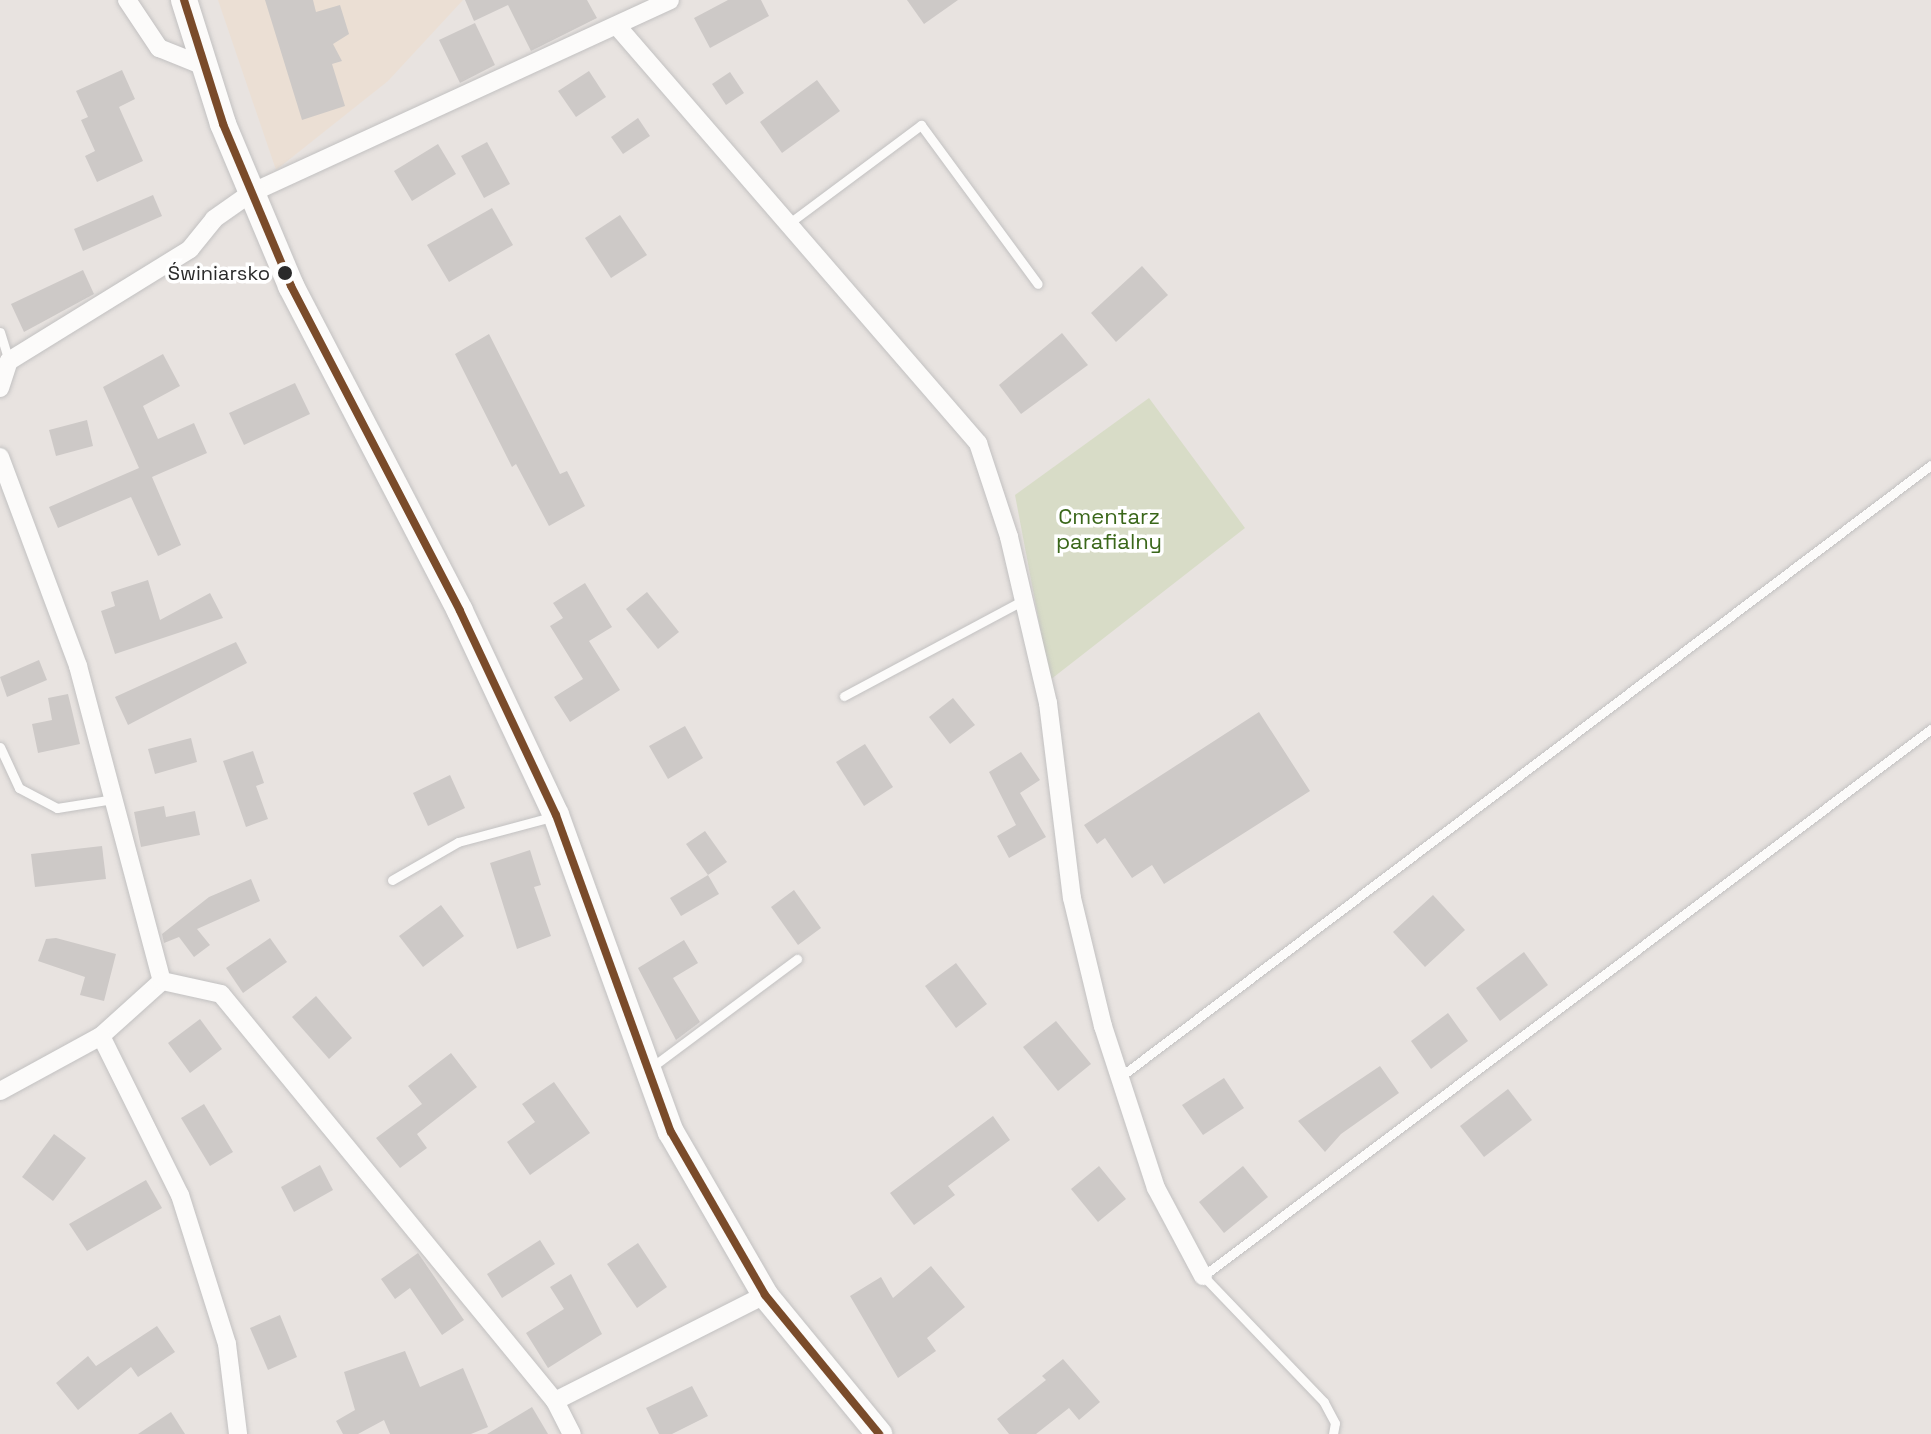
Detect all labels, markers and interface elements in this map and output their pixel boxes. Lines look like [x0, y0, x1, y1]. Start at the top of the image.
place label: Świniarsko [168, 261, 270, 285]
marker: Świniarsko [277, 265, 293, 281]
park label: Cmentarz parafialny [1056, 503, 1162, 554]

